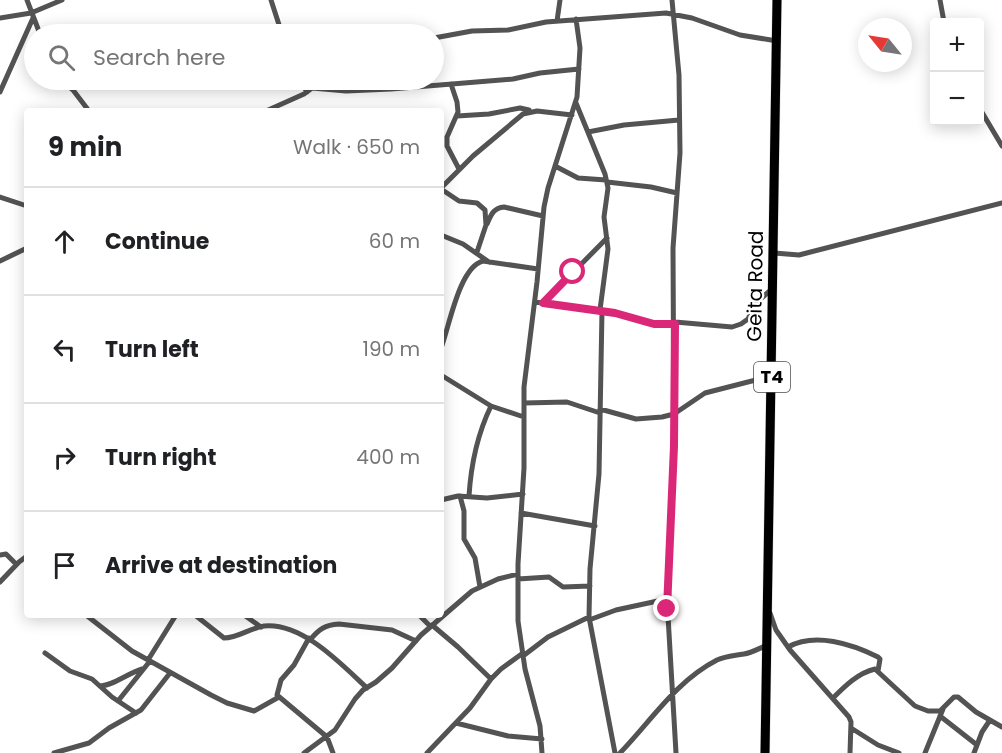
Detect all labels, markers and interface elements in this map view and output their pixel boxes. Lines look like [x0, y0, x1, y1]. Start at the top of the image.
north arrow [858, 18, 912, 72]
map controls [930, 18, 984, 126]
button: + [930, 18, 984, 72]
search box [24, 24, 444, 90]
icon: search [45, 41, 78, 74]
text: Search here [93, 42, 226, 73]
button: − [930, 72, 984, 126]
text: 9 min [48, 129, 122, 165]
text: Walk · 650 m [293, 133, 420, 161]
icon: ahead [48, 225, 81, 258]
text: Continue [105, 226, 209, 257]
text: 60 m [369, 227, 420, 255]
street label: Geita Road [740, 230, 770, 342]
route start [559, 258, 585, 284]
icon: left [48, 333, 81, 366]
text: Turn left [105, 334, 199, 365]
text: 190 m [363, 335, 420, 363]
road number: T4 [754, 362, 790, 392]
icon: right [48, 441, 81, 474]
text: Turn right [105, 442, 216, 473]
text: 400 m [356, 443, 420, 471]
icon: arrive [48, 549, 81, 582]
text: Arrive at destination [105, 550, 337, 581]
route end [653, 595, 679, 621]

